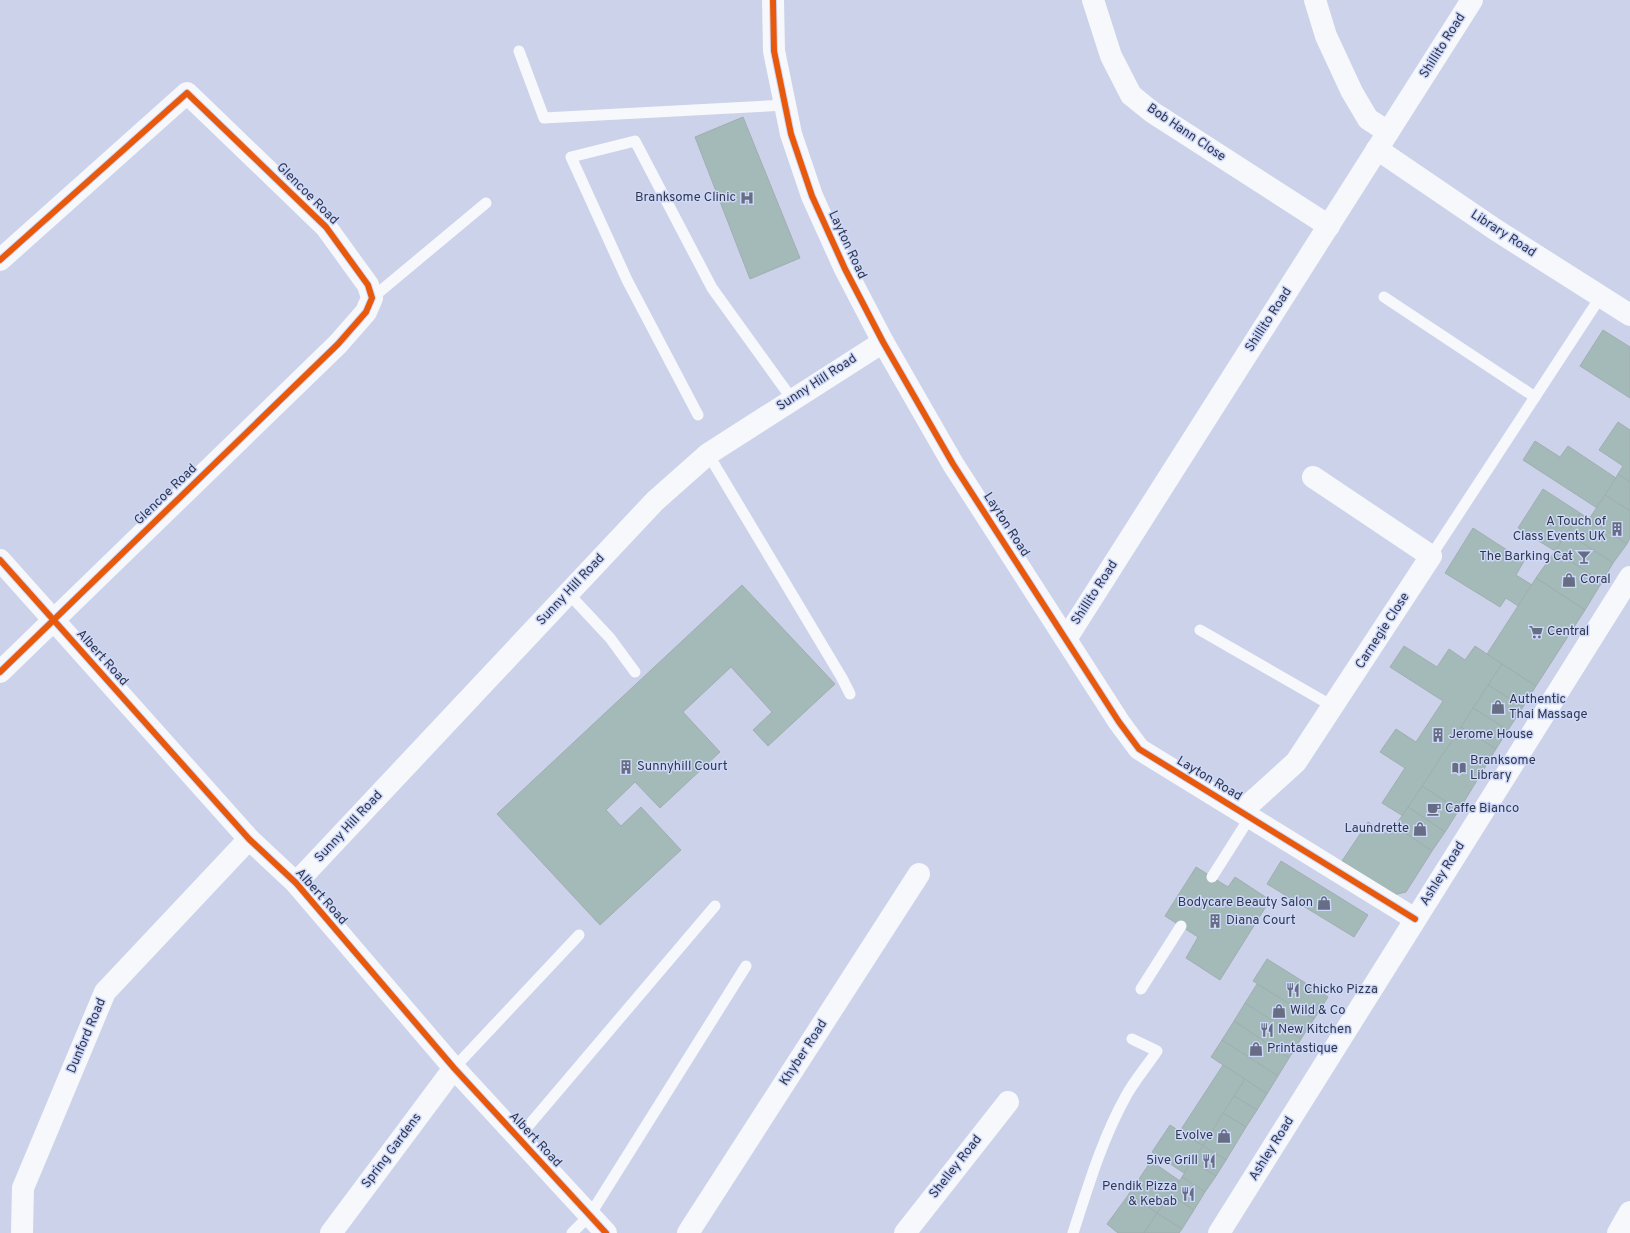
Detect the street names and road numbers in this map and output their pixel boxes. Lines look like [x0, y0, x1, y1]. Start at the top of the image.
street label: Shillito Road [1417, 11, 1469, 81]
street label: Bob Hann Close [1143, 101, 1229, 165]
street label: Glencoe Road [273, 160, 341, 228]
street label: Library Road [1467, 207, 1539, 261]
street label: Layton Road [824, 208, 870, 282]
street label: Shillito Road [1242, 285, 1296, 355]
street label: Sunny Hill Road [774, 351, 860, 415]
street label: Glencoe Road [131, 461, 201, 529]
street label: Layton Road [979, 490, 1033, 560]
street label: Sunny Hill Road [534, 551, 608, 629]
street label: Shillito Road [1068, 558, 1122, 628]
street label: Carnegie Close [1352, 590, 1414, 672]
street label: Albert Road [73, 627, 131, 689]
street label: Layton Road [1173, 753, 1245, 805]
street label: Sunny Hill Road [312, 788, 386, 866]
street label: Ashley Road [1417, 839, 1469, 909]
street label: Albert Road [292, 866, 350, 928]
street label: Dunford Road [64, 996, 110, 1076]
street label: Khyber Road [777, 1017, 831, 1089]
street label: Albert Road [505, 1109, 565, 1171]
street label: Spring Gardens [359, 1110, 425, 1192]
street label: Ashley Road [1246, 1114, 1298, 1184]
street label: Shelley Road [926, 1132, 986, 1202]

